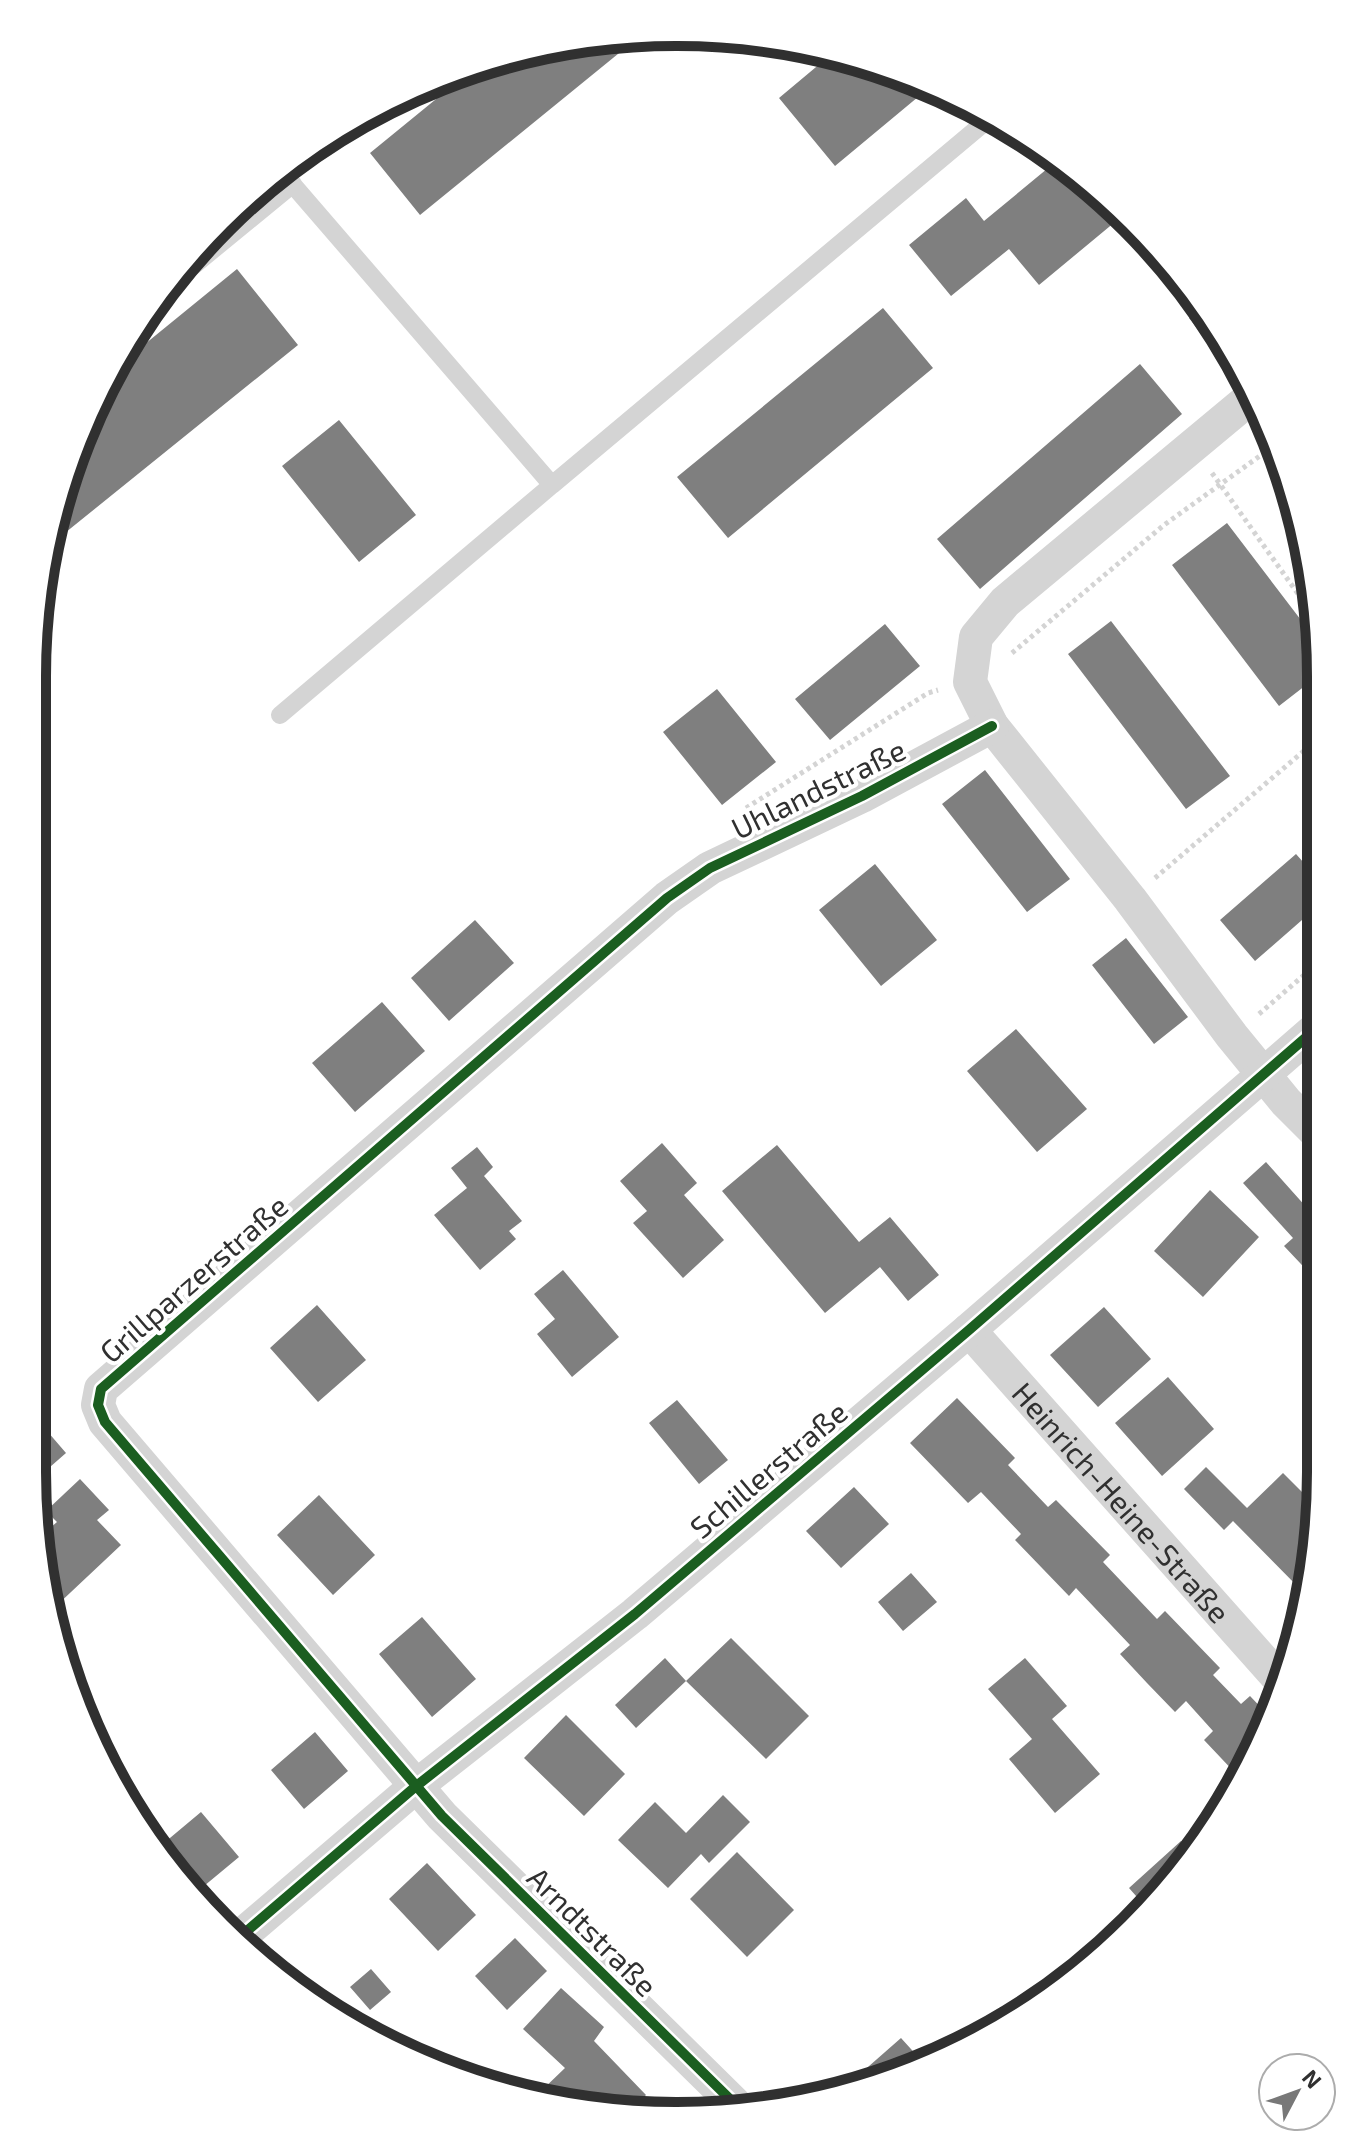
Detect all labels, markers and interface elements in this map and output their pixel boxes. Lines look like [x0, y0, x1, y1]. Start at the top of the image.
street label: Uhlandstraße [725, 730, 911, 846]
street label: Grillparzerstraße [92, 1187, 294, 1369]
street label: Heinrich-Heine-Straße [1006, 1374, 1238, 1629]
street label: Schillerstraße [682, 1393, 854, 1545]
street label: Arndtstraße [521, 1859, 665, 2003]
north arrow [1257, 2052, 1337, 2132]
text: N [1298, 2064, 1328, 2093]

